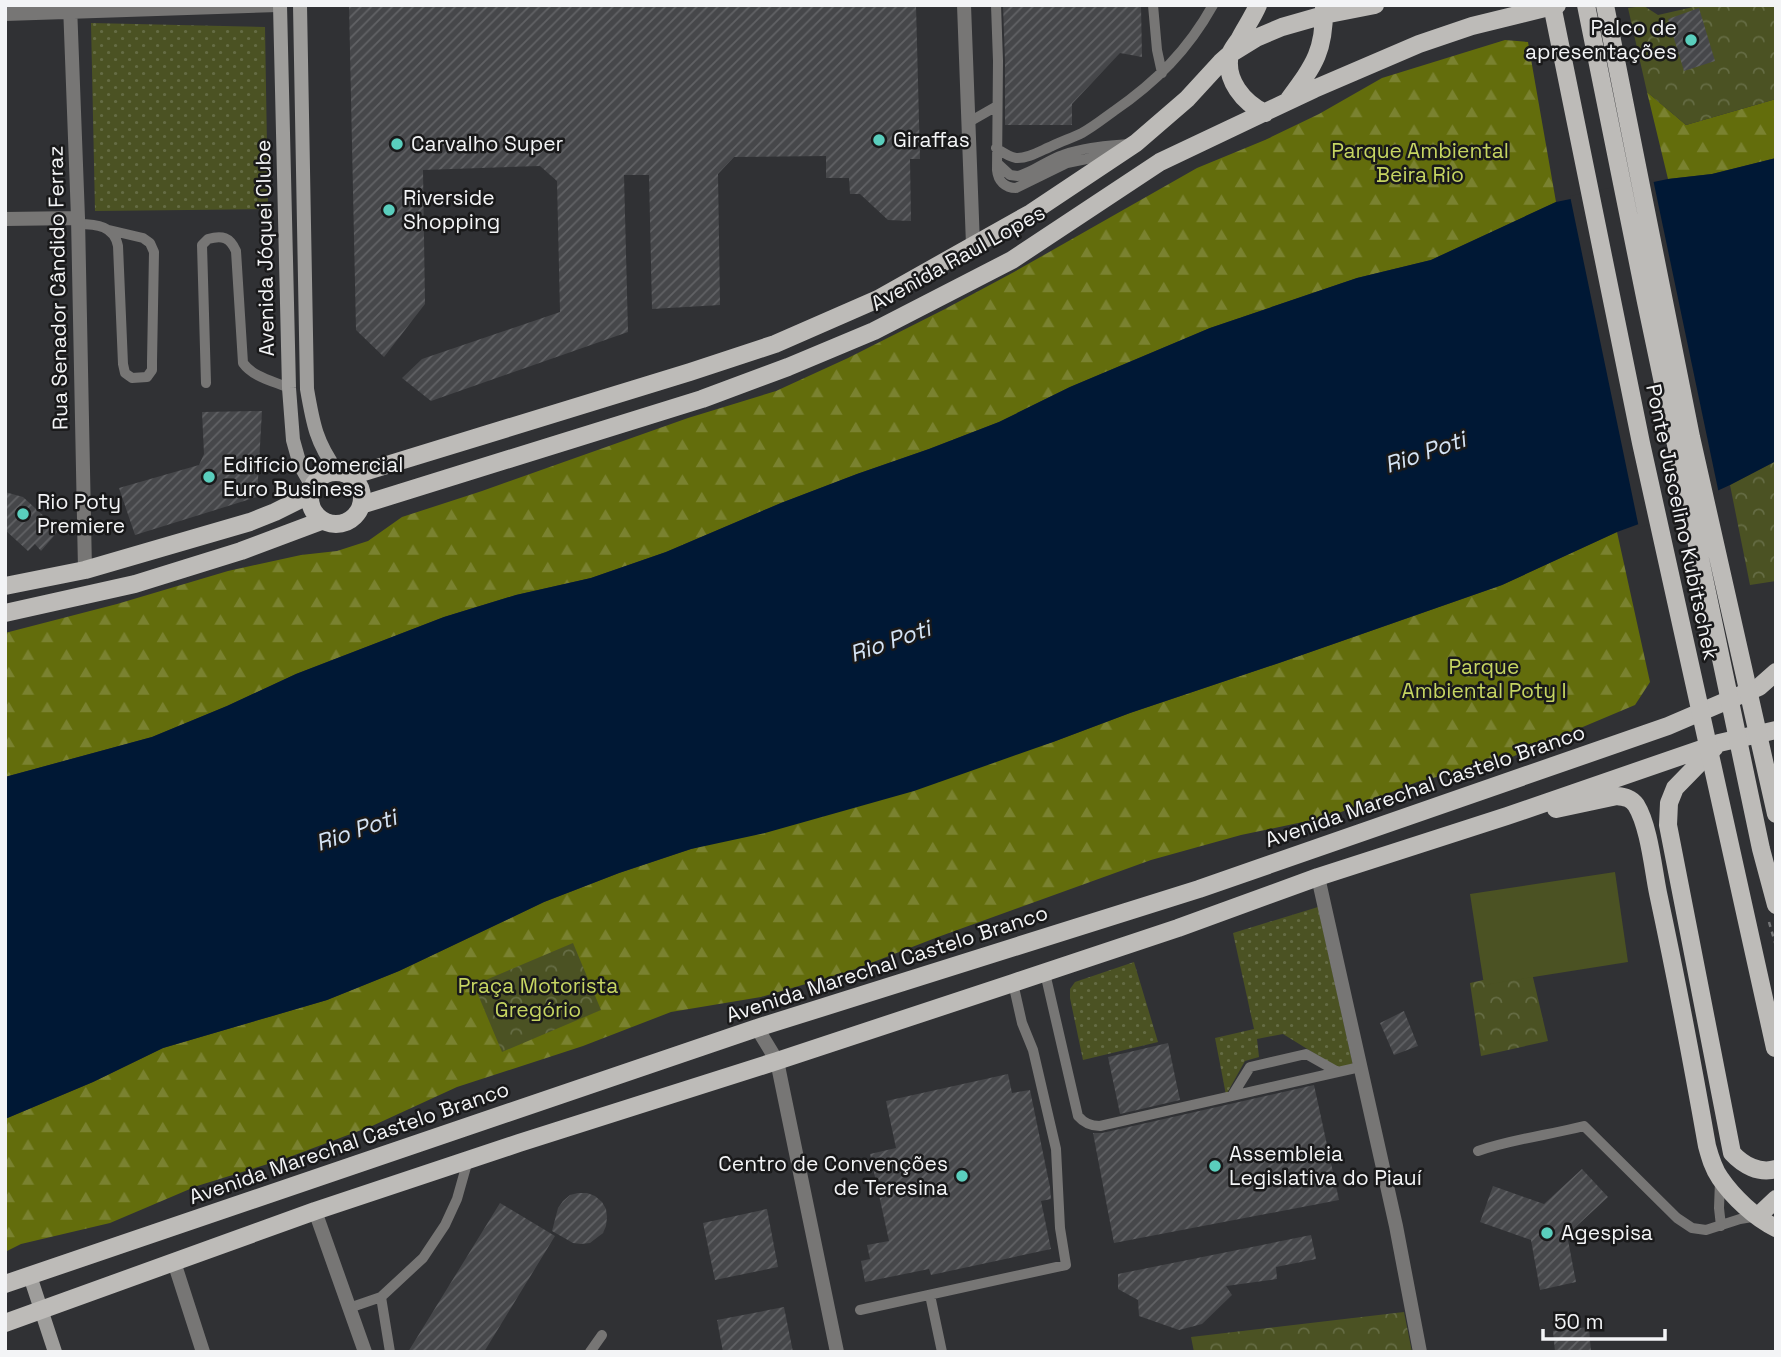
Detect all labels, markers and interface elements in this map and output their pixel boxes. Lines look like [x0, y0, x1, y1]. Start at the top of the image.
place label: Palco de apresentações [1525, 14, 1677, 65]
marker: Palco de apresentações [1683, 32, 1699, 48]
place label: Giraffas [893, 126, 970, 153]
place label: Carvalho Super [411, 130, 564, 157]
marker: Giraffas [871, 132, 887, 148]
marker: Carvalho Super [389, 136, 405, 152]
park label: Parque Ambiental Beira Rio [1331, 137, 1509, 188]
street label: Avenida Jóquei Clube [249, 139, 280, 357]
street label: Rua Senador Cândido Ferraz [42, 146, 73, 430]
place label: Riverside Shopping [403, 184, 500, 235]
street label: Avenida Raul Lopes [866, 198, 1050, 317]
marker: Riverside Shopping [381, 202, 397, 218]
street label: Ponte Juscelino Kubitschek [1640, 381, 1725, 662]
water label: Rio Poti [1381, 423, 1472, 480]
place label: Edifício Comercial Euro Business [223, 451, 403, 502]
marker: Edifício Comercial Euro Business [201, 469, 217, 485]
place label: Rio Poty Premiere [37, 488, 125, 539]
marker: Rio Poty Premiere [15, 506, 31, 522]
water label: Rio Poti [846, 612, 937, 669]
park label: Parque Ambiental Poty I [1401, 653, 1567, 704]
street label: Avenida Marechal Castelo Branco [1261, 718, 1589, 853]
water label: Rio Poti [312, 801, 403, 858]
street label: Avenida Marechal Castelo Branco [722, 899, 1051, 1028]
park label: Praça Motorista Gregório [458, 972, 618, 1023]
street label: Avenida Marechal Castelo Branco [185, 1075, 513, 1210]
place label: Assembleia Legislativa do Piauí [1229, 1140, 1423, 1191]
place label: Centro de Convenções de Teresina [718, 1150, 948, 1201]
marker: Assembleia Legislativa do Piauí [1207, 1158, 1223, 1174]
marker: Centro de Convenções de Teresina [954, 1168, 970, 1184]
place label: Agespisa [1561, 1219, 1653, 1246]
marker: Agespisa [1539, 1225, 1555, 1241]
scale bar [1543, 1298, 1666, 1342]
text: 50 m [1554, 1308, 1604, 1335]

